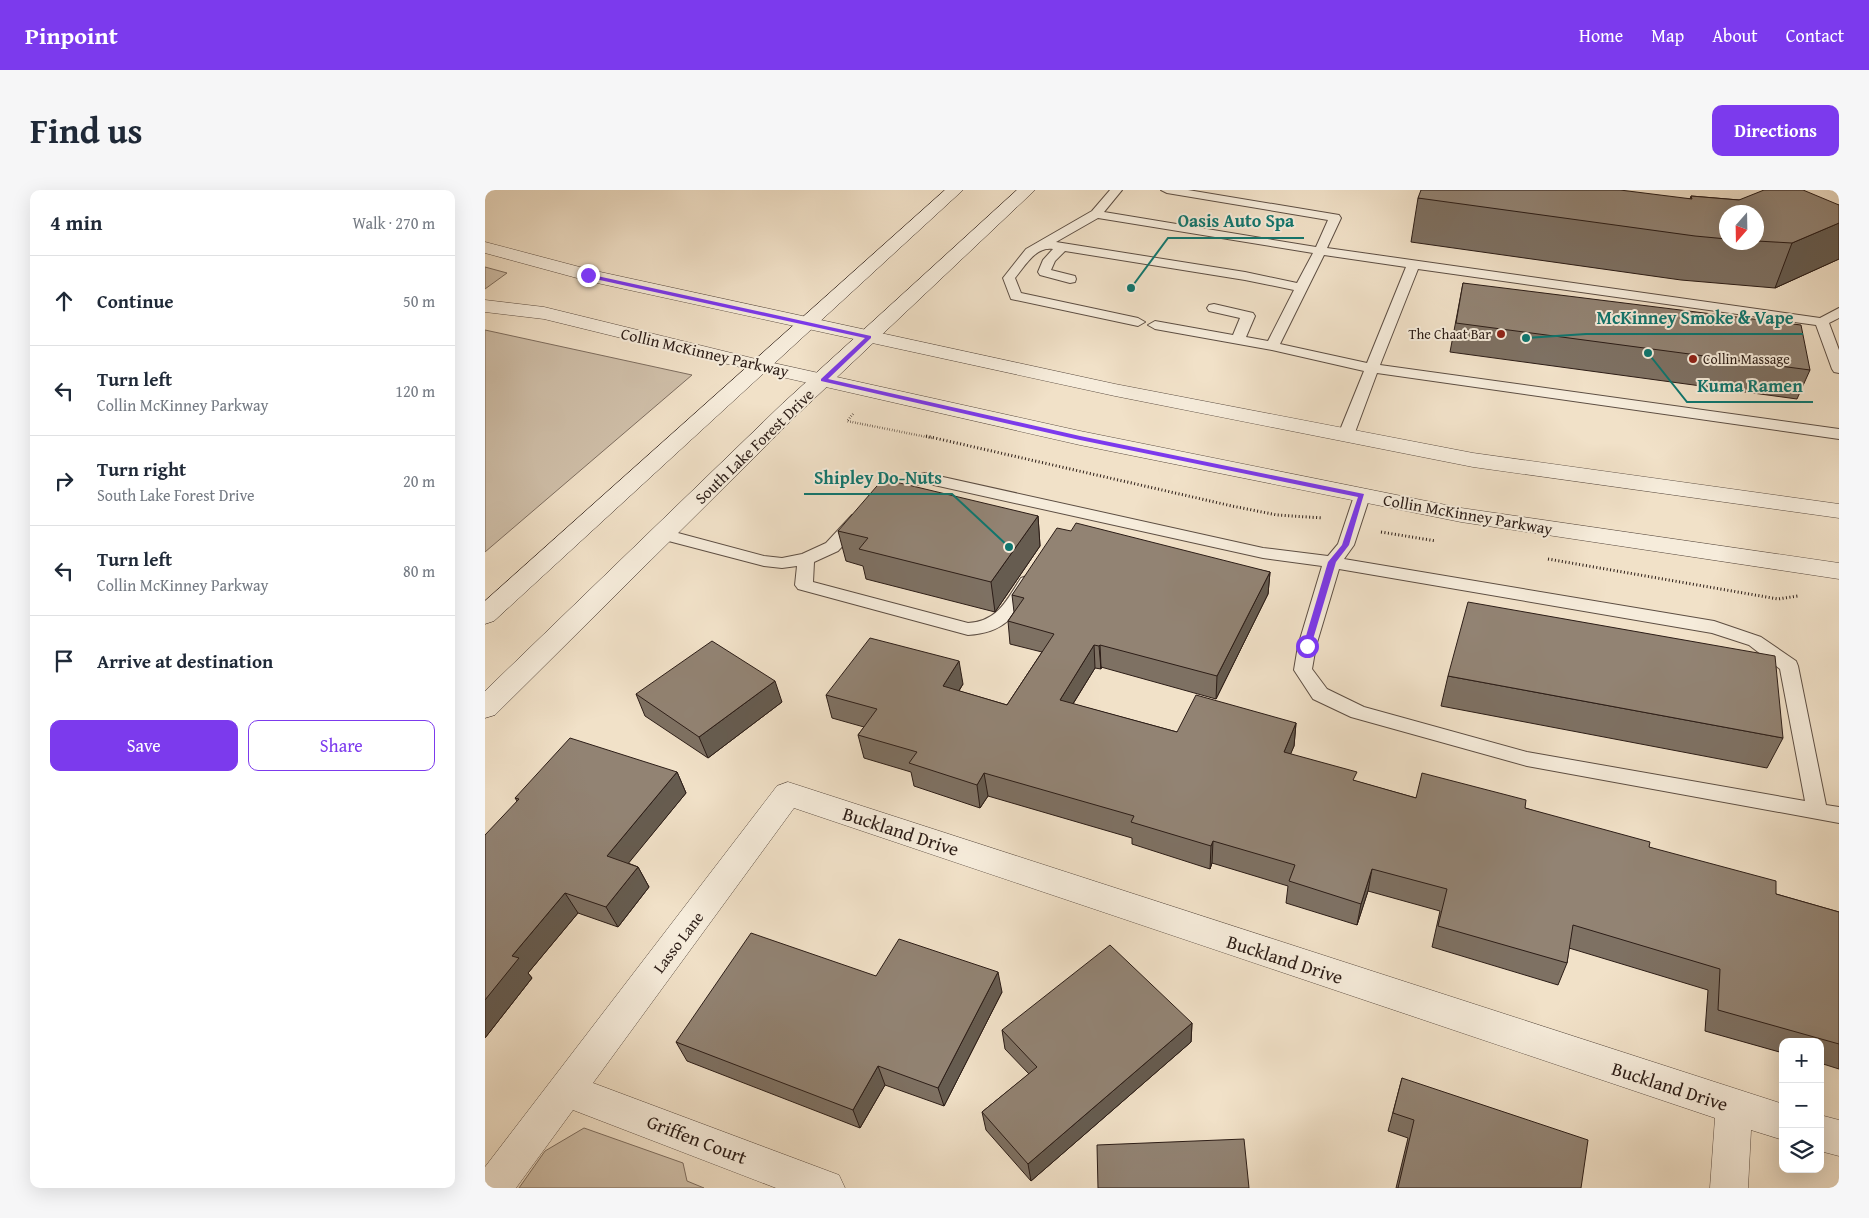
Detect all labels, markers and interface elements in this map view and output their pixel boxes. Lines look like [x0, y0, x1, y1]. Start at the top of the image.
text: Pinpoint [25, 18, 118, 53]
text: Home [1579, 22, 1623, 49]
text: Map [1651, 22, 1684, 49]
text: About [1712, 22, 1758, 49]
text: Contact [1786, 22, 1844, 49]
text: Find us [30, 105, 143, 156]
button: Directions [1712, 105, 1839, 156]
callout: Oasis Auto Spa [1168, 205, 1304, 238]
north arrow [1719, 205, 1764, 250]
text: 4 min [50, 207, 102, 238]
text: Oasis Auto Spa [1178, 207, 1295, 234]
text: Walk · 270 m [352, 211, 435, 235]
route end [577, 264, 600, 287]
icon: ahead [50, 287, 78, 315]
text: Continue [97, 287, 174, 315]
text: 50 m [403, 289, 435, 313]
callout: McKinney Smoke & Vape [1586, 301, 1803, 334]
text: McKinney Smoke & Vape [1596, 304, 1794, 331]
street label: Collin McKinney Parkway [619, 321, 791, 383]
place label: The Chaat Bar [1409, 324, 1491, 344]
marker: The Chaat Bar [1495, 328, 1507, 340]
place label: Collin Massage [1703, 349, 1790, 369]
marker: Collin Massage [1687, 353, 1699, 365]
text: Turn left [97, 365, 172, 393]
callout: Kuma Ramen [1687, 369, 1813, 402]
text: Kuma Ramen [1697, 372, 1803, 399]
icon: left [50, 377, 78, 405]
text: 120 m [395, 379, 435, 403]
street label: South Lake Forest Drive [689, 383, 819, 509]
text: Collin McKinney Parkway [97, 393, 269, 417]
text: Turn right [97, 455, 186, 483]
callout: Shipley Do-Nuts [804, 461, 952, 494]
text: Shipley Do-Nuts [814, 464, 942, 491]
icon: right [50, 467, 78, 495]
text: 20 m [403, 469, 435, 493]
text: South Lake Forest Drive [97, 483, 255, 507]
street label: Collin McKinney Parkway [1381, 487, 1555, 541]
text: Turn left [97, 545, 172, 573]
icon: left [50, 557, 78, 585]
text: 80 m [403, 559, 435, 583]
text: Collin McKinney Parkway [97, 573, 269, 597]
route start [1296, 635, 1319, 658]
icon: arrive [50, 647, 78, 675]
text: Arrive at destination [97, 647, 273, 675]
button: Save [50, 720, 238, 771]
button: Share [248, 720, 435, 771]
street label: Buckland Drive [839, 799, 963, 863]
street label: Lasso Lane [647, 906, 709, 978]
street label: Buckland Drive [1223, 927, 1347, 991]
map controls [1779, 1038, 1824, 1173]
button: + [1779, 1038, 1824, 1083]
street label: Buckland Drive [1608, 1054, 1732, 1118]
button: − [1779, 1083, 1824, 1128]
street label: Griffen Court [643, 1107, 751, 1171]
button: layers [1779, 1128, 1824, 1173]

